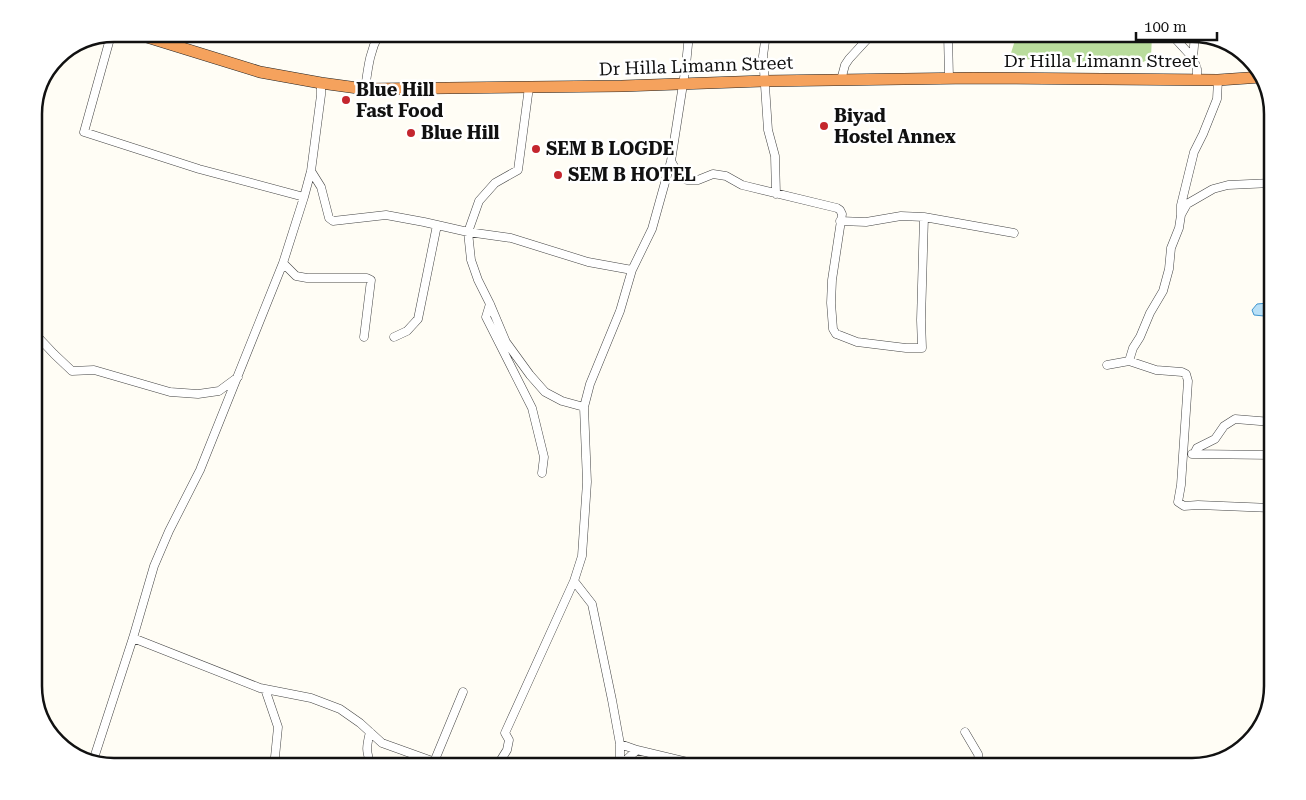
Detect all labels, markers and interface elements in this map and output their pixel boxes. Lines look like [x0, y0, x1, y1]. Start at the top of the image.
scale bar [1136, 10, 1217, 42]
text: 100 m [1144, 18, 1187, 36]
street label: Dr Hilla Limann Street [1004, 50, 1199, 71]
street label: Dr Hilla Limann Street [598, 52, 794, 79]
place label: Blue Hill Fast Food [356, 79, 443, 121]
marker: Blue Hill Fast Food [340, 94, 352, 106]
place label: Biyad Hostel Annex [834, 105, 956, 147]
marker: Biyad Hostel Annex [818, 120, 830, 132]
place label: Blue Hill [421, 122, 500, 143]
marker: Blue Hill [405, 127, 417, 139]
place label: SEM B LOGDE [546, 138, 674, 159]
marker: SEM B LOGDE [530, 143, 542, 155]
place label: SEM B HOTEL [568, 164, 696, 185]
marker: SEM B HOTEL [552, 169, 564, 181]

